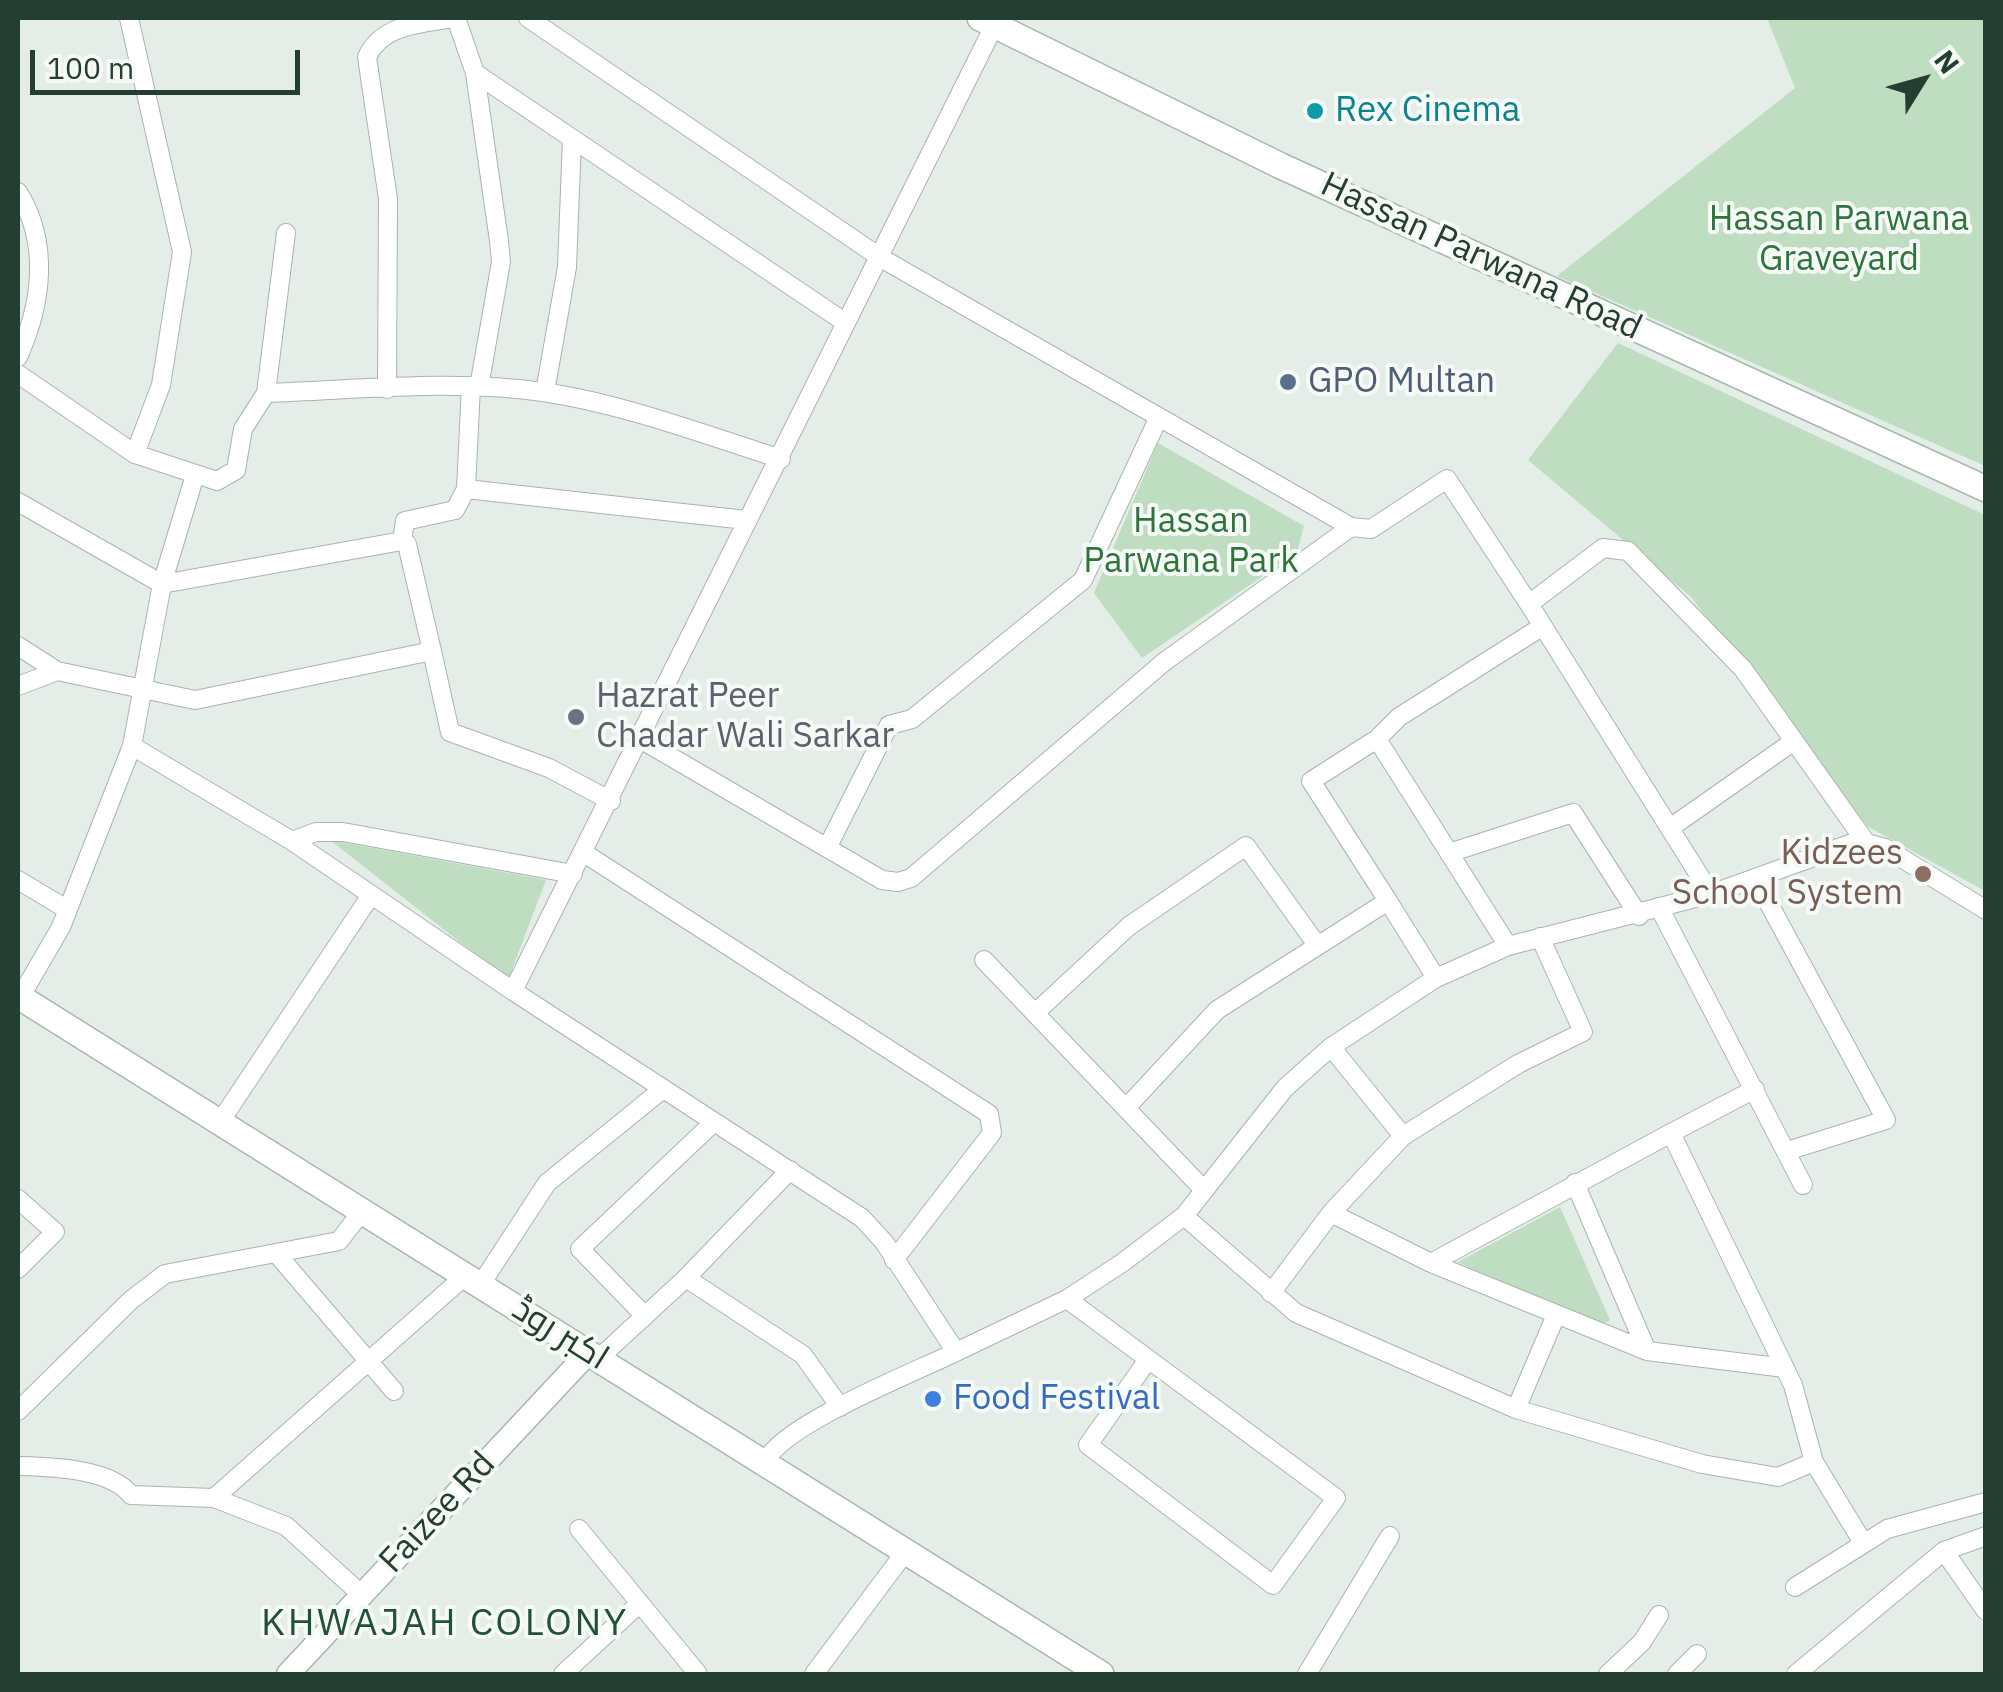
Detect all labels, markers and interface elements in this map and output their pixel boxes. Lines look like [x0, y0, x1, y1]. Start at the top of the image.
scale bar [35, 30, 305, 92]
north arrow [1873, 30, 1973, 130]
text: N [1926, 42, 1968, 81]
text: 100 m [47, 48, 134, 87]
place label: Rex Cinema [1335, 90, 1520, 132]
marker: Rex Cinema [1304, 100, 1326, 122]
street label: Hassan Parwana Road [1314, 164, 1648, 350]
park label: Hassan Parwana Graveyard [1709, 199, 1969, 281]
place label: GPO Multan [1308, 361, 1495, 403]
marker: GPO Multan [1277, 371, 1299, 393]
park label: Hassan Parwana Park [1083, 501, 1299, 583]
place label: Hazrat Peer Chadar Wali Sarkar [596, 676, 894, 758]
marker: Hazrat Peer Chadar Wali Sarkar [565, 706, 587, 728]
place label: Kidzees School System [1672, 833, 1903, 915]
marker: Kidzees School System [1912, 863, 1934, 885]
street label: اکبر روڈ [504, 1288, 616, 1380]
place label: Food Festival [953, 1378, 1160, 1420]
marker: Food Festival [922, 1388, 944, 1410]
street label: Faizee Rd [371, 1444, 505, 1582]
district label: KHWAJAH COLONY [261, 1601, 629, 1647]

